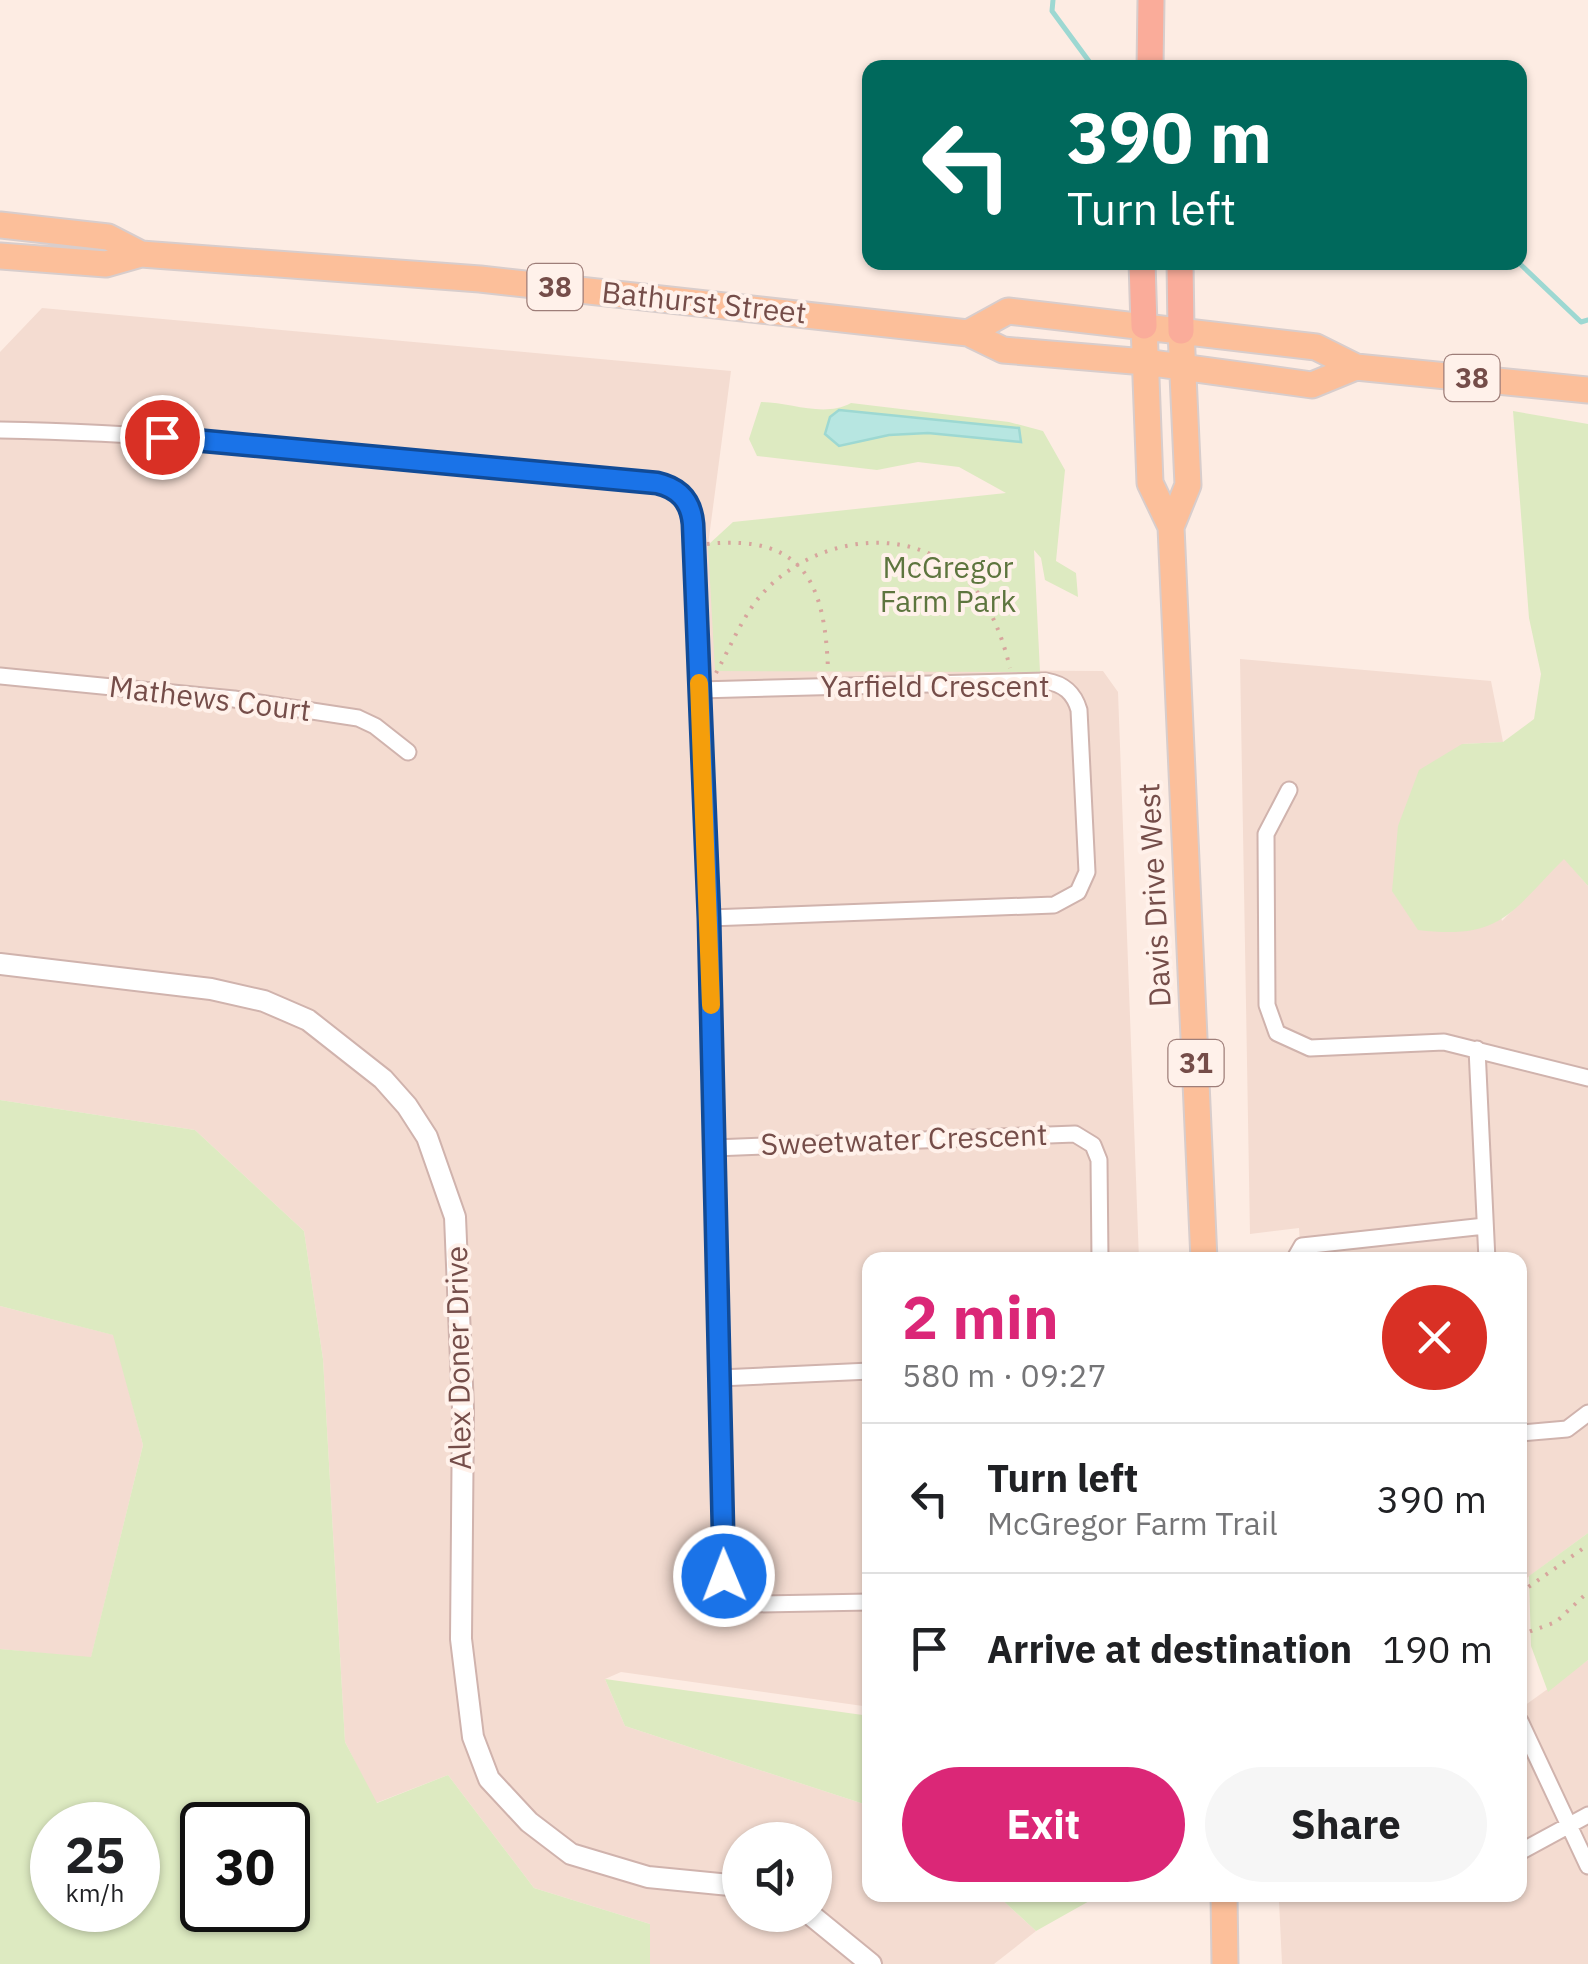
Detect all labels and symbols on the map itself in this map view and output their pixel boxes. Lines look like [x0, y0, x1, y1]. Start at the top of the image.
road number: 38 [528, 264, 582, 310]
street label: Bathurst Street [600, 271, 808, 332]
road number: 38 [1444, 355, 1500, 401]
pin [120, 395, 205, 480]
park label: McGregor Farm Park [880, 547, 1016, 620]
street label: Mathews Court [107, 666, 313, 729]
street label: Yarfield Crescent [820, 666, 1050, 705]
street label: Davis Drive West [1128, 782, 1179, 1008]
road number: 31 [1168, 1040, 1224, 1086]
street label: Sweetwater Crescent [760, 1114, 1048, 1163]
street label: Alex Doner Drive [436, 1246, 479, 1470]
position arrow [672, 1524, 776, 1628]
speed limit sign: 30 [180, 1802, 310, 1932]

